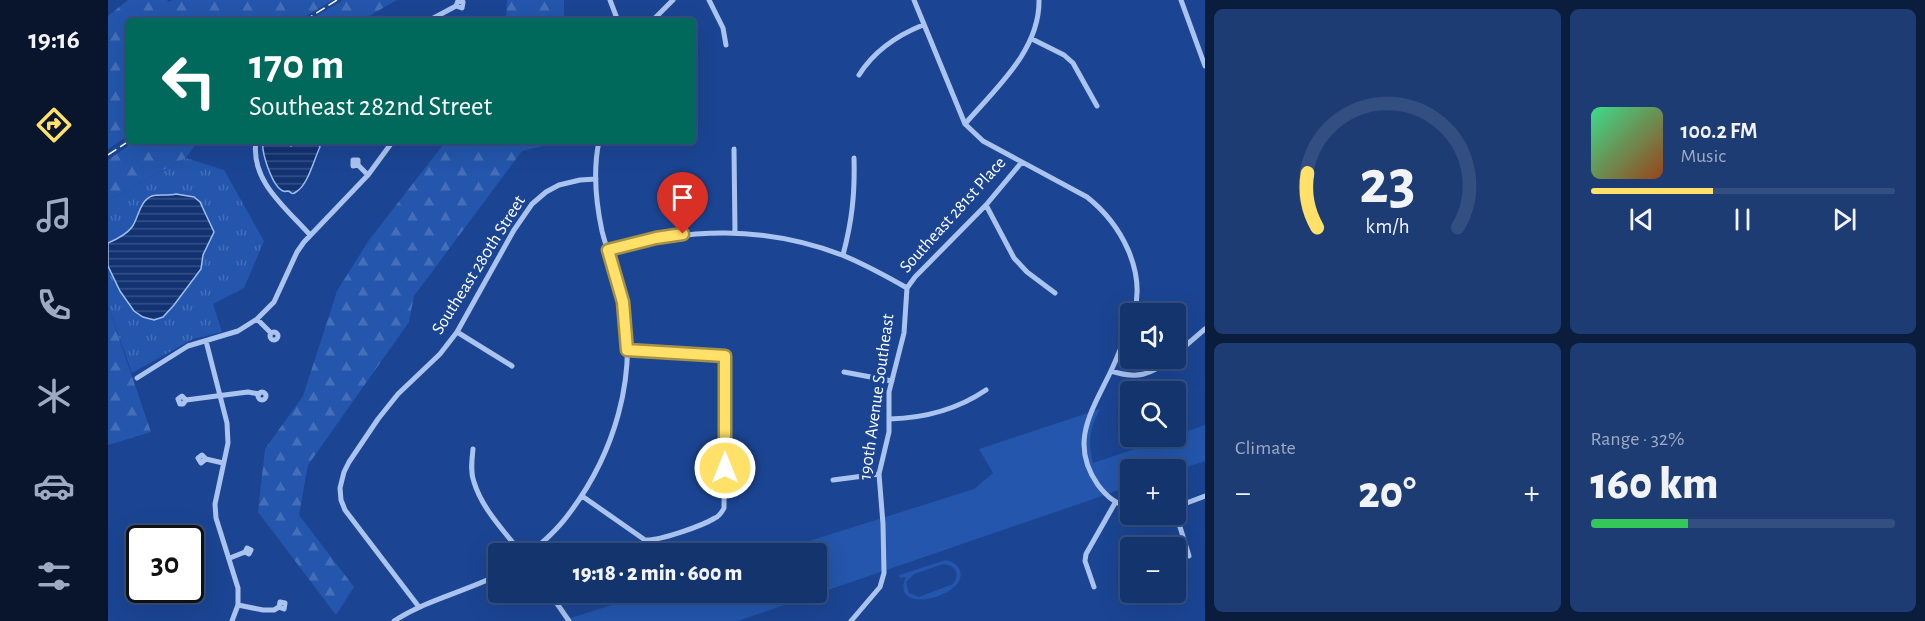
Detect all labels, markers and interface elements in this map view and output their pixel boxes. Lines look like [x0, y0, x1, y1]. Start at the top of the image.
text: 19:16 [28, 26, 80, 53]
icon: left [150, 42, 228, 120]
text: 170 m [249, 44, 344, 86]
text: Southeast 282nd Street [249, 93, 492, 120]
icon: directions [33, 104, 75, 146]
text: 100.2 FM [1681, 120, 1757, 142]
text: Music [1681, 146, 1726, 166]
text: 23 [1359, 153, 1415, 215]
street label: Southeast 281st Place [897, 154, 1009, 276]
pin [657, 172, 708, 234]
icon: arrive [666, 181, 699, 214]
street label: Southeast 280th Street [429, 192, 529, 338]
icon: music [33, 194, 75, 236]
icon: previous [1625, 203, 1658, 236]
icon: pause [1726, 203, 1759, 236]
icon: next [1828, 203, 1861, 236]
text: km/h [1365, 217, 1409, 238]
icon: phone [33, 284, 75, 326]
map controls [1120, 303, 1186, 603]
button: sound [1120, 303, 1186, 369]
street label: 190th Avenue Southeast [856, 312, 898, 481]
icon: climate [33, 375, 75, 417]
button: search [1120, 381, 1186, 447]
text: Range · 32% [1591, 429, 1685, 449]
position arrow [693, 436, 757, 500]
text: Climate [1235, 438, 1296, 458]
button: + [1120, 459, 1186, 525]
text: 160 km [1591, 462, 1718, 507]
icon: car [33, 465, 75, 507]
text: 20° [1358, 471, 1416, 516]
text: − [1235, 477, 1251, 510]
text: + [1524, 477, 1539, 510]
speed limit sign: 30 [126, 525, 204, 603]
button: − [1120, 537, 1186, 603]
icon: filters [33, 555, 75, 597]
text: 19:18 · 2 min · 600 m [573, 562, 742, 584]

